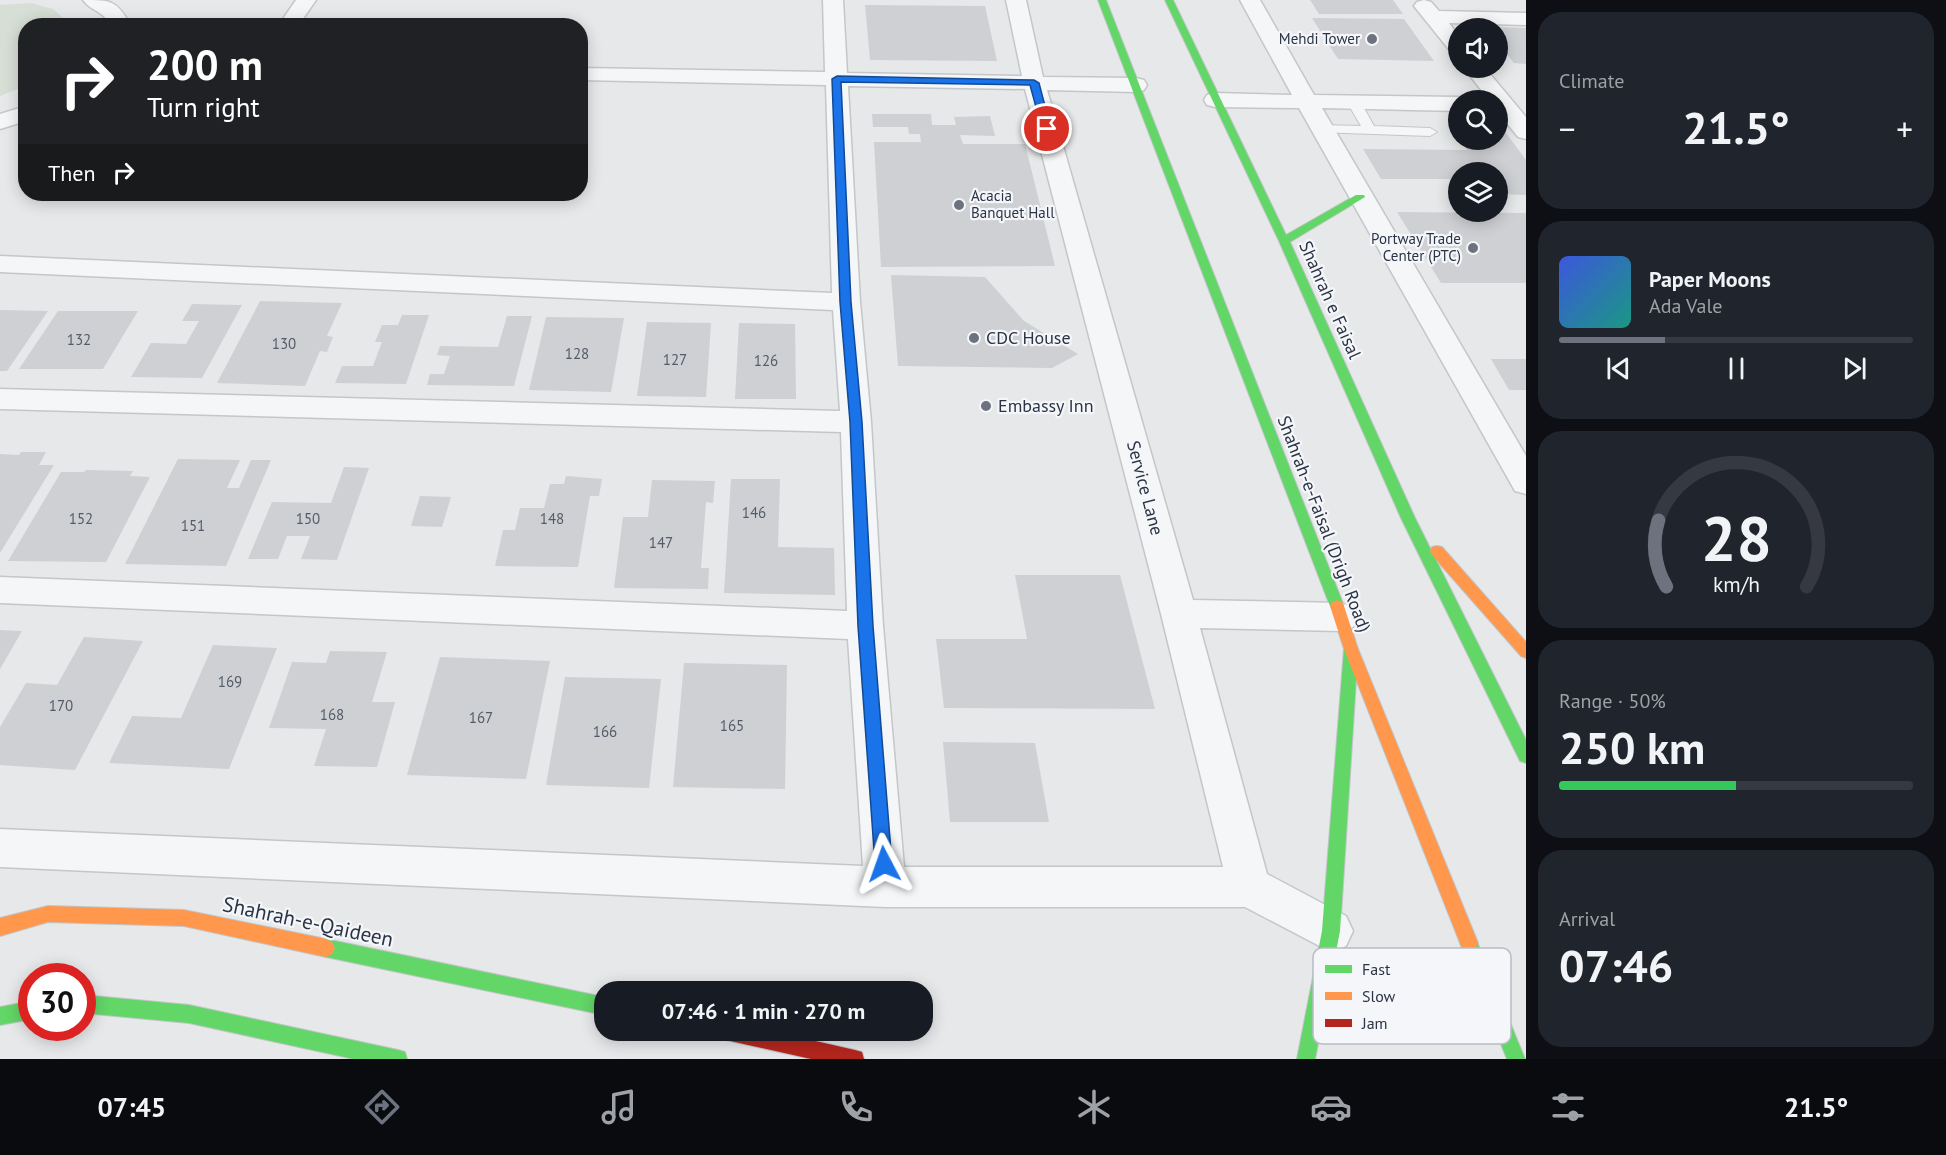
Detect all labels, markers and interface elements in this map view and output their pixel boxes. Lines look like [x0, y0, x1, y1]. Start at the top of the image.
map controls [1448, 18, 1508, 222]
button: sound [1448, 18, 1508, 78]
place label: Mehdi Tower [1279, 29, 1360, 48]
marker: Mehdi Tower [1365, 32, 1379, 46]
text: 200 m [147, 37, 263, 92]
icon: right [48, 42, 126, 120]
text: Climate [1559, 68, 1625, 94]
text: Turn right [147, 90, 260, 124]
button: search [1448, 90, 1508, 150]
text: 21.5° [1682, 98, 1790, 156]
pin [1021, 103, 1072, 154]
text: − [1559, 107, 1576, 150]
text: + [1896, 107, 1913, 150]
icon: arrive [1030, 112, 1063, 145]
icon: right [107, 156, 140, 189]
text: Then [48, 159, 95, 187]
button: layers [1448, 162, 1508, 222]
place label: Acacia Banquet Hall [971, 186, 1055, 222]
marker: Acacia Banquet Hall [952, 198, 966, 212]
place label: Portway Trade Center (PTC) [1371, 229, 1461, 265]
street label: Shahrah e Faisal [1294, 237, 1367, 363]
marker: Portway Trade Center (PTC) [1466, 241, 1480, 255]
text: Paper Moons [1649, 265, 1771, 293]
text: Ada Vale [1649, 293, 1722, 319]
place label: CDC House [986, 326, 1071, 349]
house number: 132 [67, 330, 91, 349]
marker: CDC House [967, 331, 981, 345]
house number: 130 [272, 334, 296, 353]
house number: 128 [565, 344, 589, 363]
house number: 127 [663, 350, 687, 369]
house number: 126 [754, 351, 778, 370]
icon: previous [1602, 352, 1635, 385]
icon: pause [1720, 352, 1753, 385]
icon: next [1838, 352, 1871, 385]
place label: Embassy Inn [998, 394, 1094, 417]
marker: Embassy Inn [979, 399, 993, 413]
street label: Shahrah-e-Faisal (Drigh Road) [1273, 412, 1376, 635]
street label: Service Lane [1122, 438, 1169, 538]
text: 28 [1701, 497, 1771, 578]
house number: 146 [742, 503, 766, 522]
house number: 152 [69, 509, 93, 528]
house number: 150 [296, 509, 320, 528]
house number: 148 [540, 509, 564, 528]
house number: 151 [181, 516, 205, 535]
house number: 147 [649, 533, 673, 552]
text: km/h [1712, 570, 1759, 598]
house number: 169 [218, 672, 242, 691]
text: Range · 50% [1559, 688, 1666, 714]
house number: 170 [49, 696, 73, 715]
house number: 168 [320, 705, 344, 724]
house number: 167 [469, 708, 493, 727]
house number: 165 [720, 716, 744, 735]
text: 250 km [1559, 718, 1705, 776]
house number: 166 [593, 722, 617, 741]
position arrow [852, 832, 916, 896]
street label: Shahrah-e-Qaideen [220, 890, 396, 953]
text: Arrival [1559, 906, 1615, 932]
text: 07:46 [1559, 936, 1673, 994]
legend [1313, 948, 1511, 1044]
text: Fast [1362, 959, 1391, 979]
speed limit sign: 30 [18, 963, 96, 1041]
text: Slow [1362, 986, 1396, 1006]
text: 07:46 · 1 min · 270 m [662, 997, 865, 1025]
text: Jam [1361, 1013, 1388, 1033]
icon: directions [361, 1086, 403, 1128]
icon: music [598, 1086, 640, 1128]
icon: phone [835, 1086, 877, 1128]
icon: climate [1073, 1086, 1115, 1128]
icon: car [1310, 1086, 1352, 1128]
icon: filters [1547, 1086, 1589, 1128]
text: 07:45 [98, 1090, 166, 1124]
text: 21.5° [1784, 1090, 1848, 1124]

